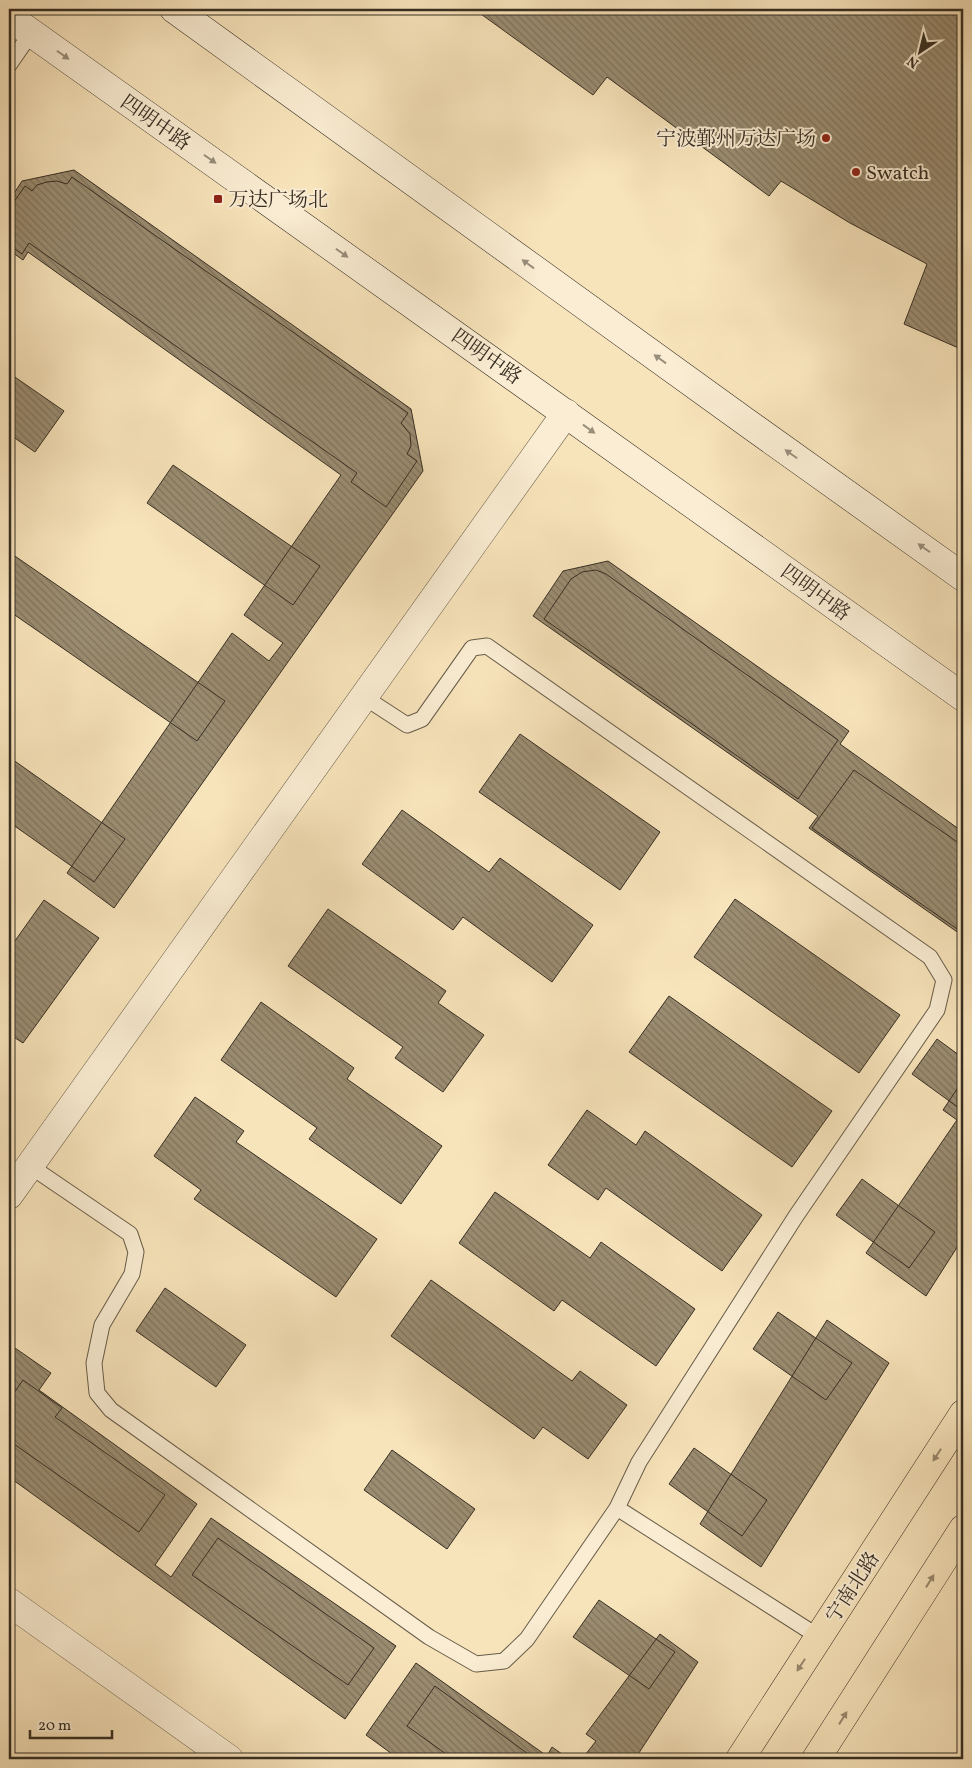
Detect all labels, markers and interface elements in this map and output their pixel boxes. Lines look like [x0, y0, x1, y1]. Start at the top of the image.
north arrow [894, 28, 944, 78]
one-way arrow [56, 50, 70, 60]
text: N [904, 51, 923, 72]
street label: 四明中路 [114, 89, 196, 158]
place label: 宁波鄞州万达广场 [656, 126, 816, 154]
marker: 宁波鄞州万达广场 [820, 132, 832, 144]
one-way arrow [203, 154, 217, 164]
place label: Swatch [866, 160, 929, 188]
marker: Swatch [850, 166, 862, 178]
place label: 万达广场北 [228, 187, 328, 215]
marker: 万达广场北 [212, 193, 224, 205]
one-way arrow [335, 248, 348, 259]
one-way arrow [521, 259, 535, 269]
street label: 四明中路 [445, 323, 527, 392]
one-way arrow [653, 354, 666, 364]
one-way arrow [582, 424, 596, 434]
one-way arrow [784, 449, 798, 459]
one-way arrow [917, 543, 930, 553]
street label: 四明中路 [774, 559, 855, 628]
one-way arrow [932, 1449, 942, 1462]
street label: 宁南北路 [820, 1547, 887, 1629]
one-way arrow [925, 1574, 935, 1588]
one-way arrow [796, 1659, 806, 1672]
scale bar [30, 1708, 112, 1740]
one-way arrow [838, 1712, 847, 1725]
text: 20 m [38, 1716, 71, 1737]

